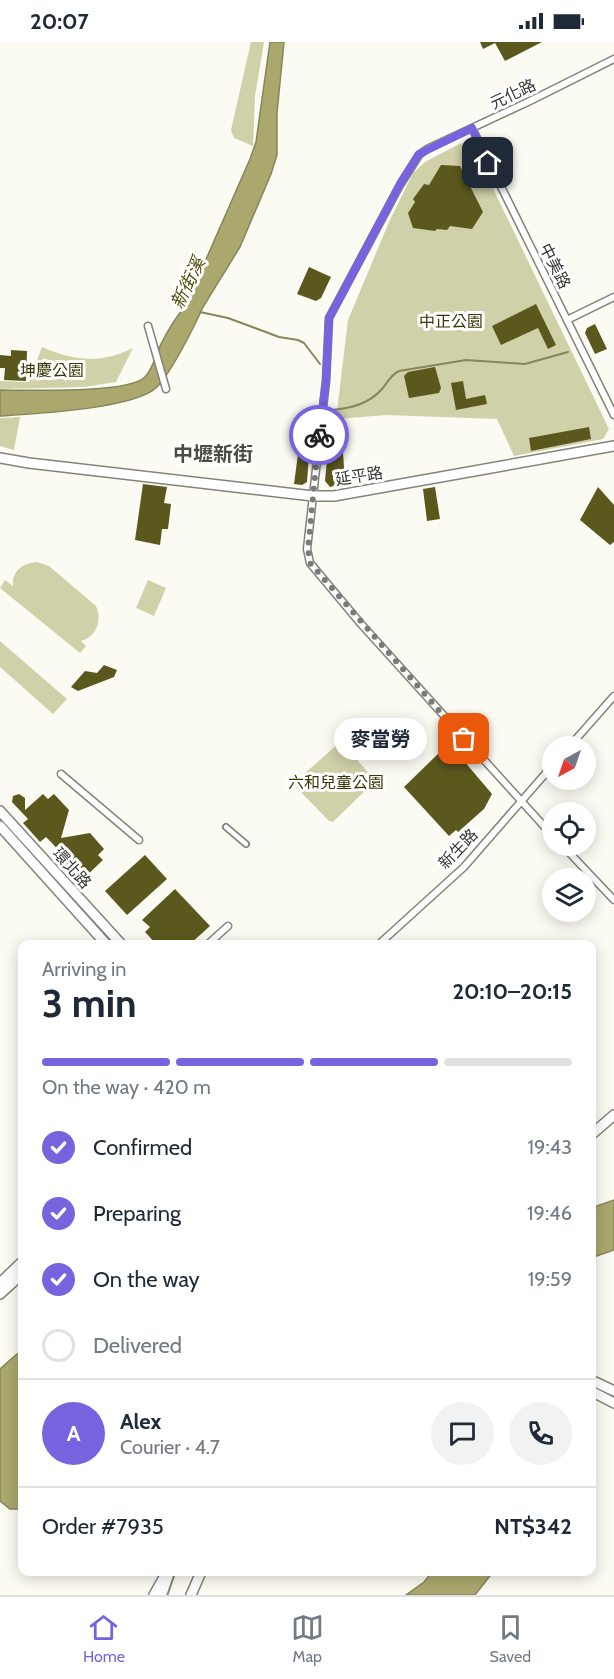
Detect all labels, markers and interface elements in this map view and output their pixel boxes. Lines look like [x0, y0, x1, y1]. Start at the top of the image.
text: 20:07 [30, 8, 89, 35]
street label: 元化路 [487, 75, 539, 113]
pin [462, 137, 513, 188]
icon: home [471, 146, 504, 179]
street label: 中美路 [536, 240, 574, 292]
water label: 新街溪 [166, 251, 211, 312]
park label: 中正公園 [419, 312, 483, 331]
park label: 坤慶公園 [20, 361, 84, 380]
courier [289, 405, 349, 465]
icon: bike [303, 419, 336, 452]
district label: 中壢新街 [173, 442, 253, 466]
street label: 延平路 [334, 463, 384, 489]
pin [438, 713, 489, 764]
callout: 麥當勞 [335, 718, 428, 760]
icon: bag [447, 722, 480, 755]
text: 麥當勞 [351, 727, 411, 751]
north arrow [542, 736, 596, 790]
map controls [542, 736, 596, 922]
park label: 六和兒童公園 [288, 773, 384, 792]
button: locate [542, 802, 596, 856]
street label: 新生路 [434, 825, 482, 873]
street label: 環北路 [49, 844, 95, 892]
button: layers [542, 868, 596, 922]
text: Arriving in [42, 957, 126, 981]
text: 20:10–20:15 [452, 978, 572, 1005]
text: 3 min [42, 979, 137, 1027]
text: On the way · 420 m [42, 1075, 211, 1099]
icon: check [42, 1131, 75, 1164]
text: Confirmed [93, 1134, 192, 1161]
text: 19:43 [528, 1135, 572, 1159]
icon: check [42, 1197, 75, 1230]
text: Preparing [93, 1200, 181, 1227]
text: 19:46 [527, 1201, 572, 1225]
icon: check [42, 1263, 75, 1296]
text: On the way [93, 1266, 200, 1293]
text: 19:59 [528, 1267, 572, 1291]
text: Delivered [93, 1332, 182, 1359]
button: chat [431, 1402, 494, 1465]
button: phone [509, 1402, 572, 1465]
text: Alex [120, 1408, 161, 1435]
text: A [67, 1420, 80, 1447]
text: Courier · 4.7 [120, 1435, 220, 1459]
text: Order #7935 [42, 1513, 164, 1540]
text: NT$342 [494, 1513, 572, 1540]
tab: Home [83, 1611, 125, 1666]
tab: Map [291, 1611, 324, 1666]
tab: Saved [490, 1611, 531, 1666]

